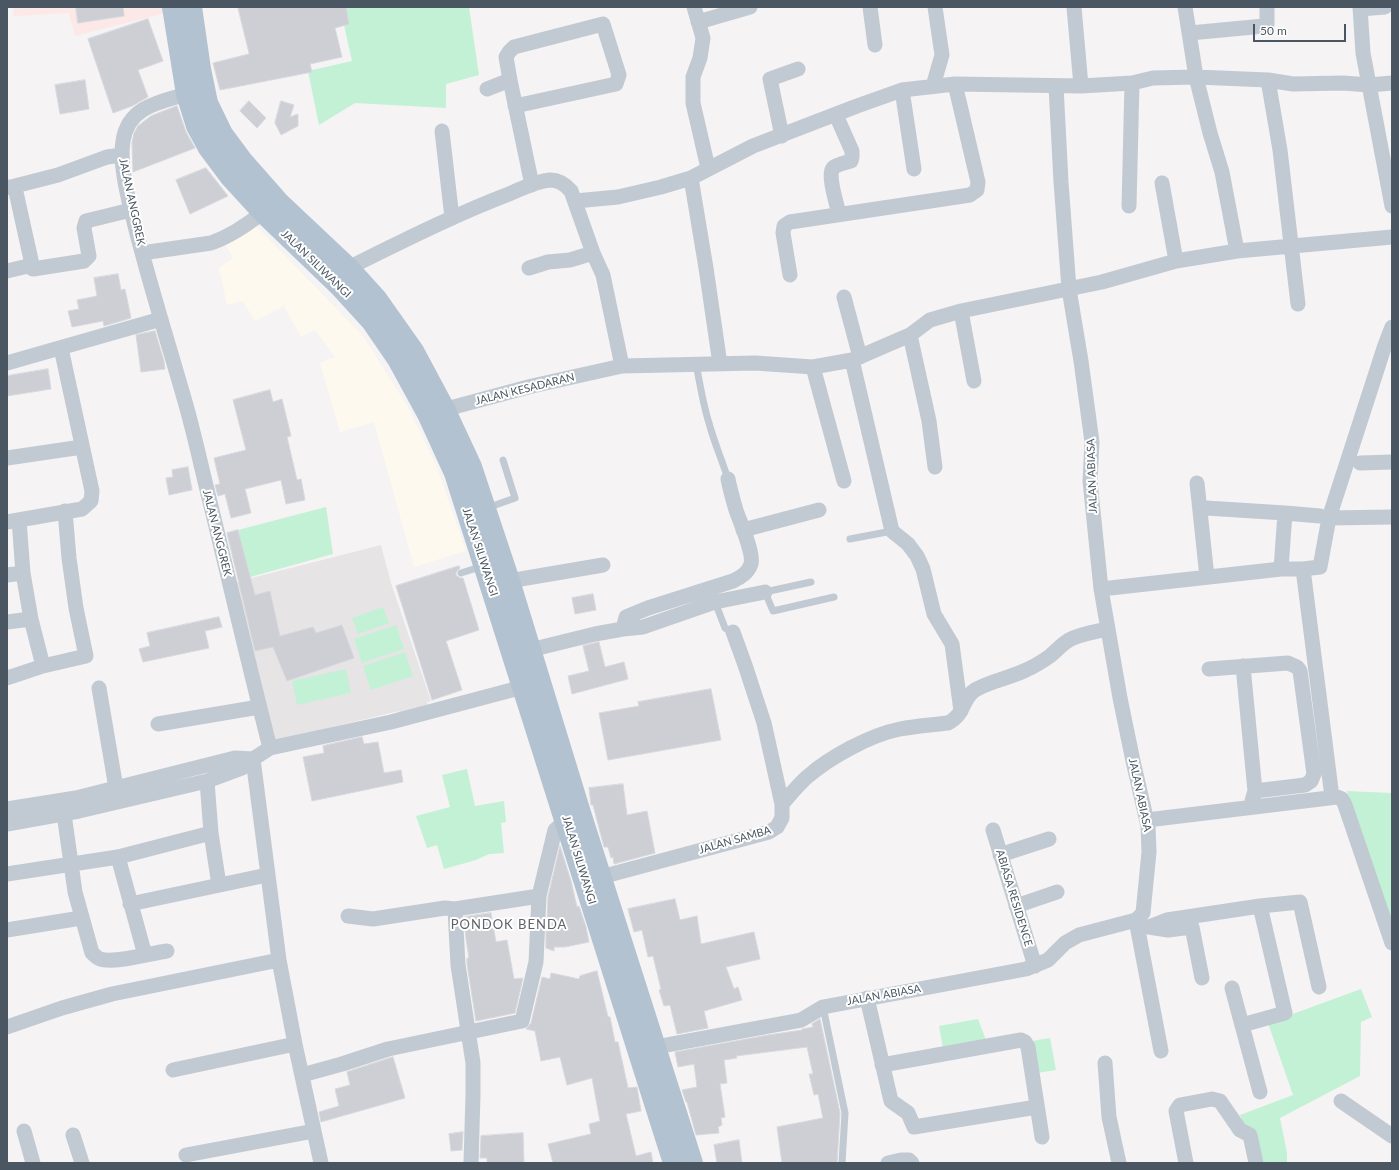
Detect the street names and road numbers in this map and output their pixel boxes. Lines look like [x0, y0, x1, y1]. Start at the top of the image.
street label: JALAN ANGGREK [116, 157, 148, 247]
street label: JALAN SILIWANGI [278, 227, 354, 301]
street label: JALAN KESADARAN [474, 370, 576, 408]
street label: JALAN ABIASA [1084, 438, 1100, 514]
street label: JALAN ANGGREK [200, 488, 234, 578]
street label: JALAN SILIWANGI [460, 506, 500, 598]
street label: JALAN ABIASA [1126, 757, 1154, 833]
street label: JALAN SILIWANGI [559, 814, 599, 906]
street label: JALAN SAMBA [698, 823, 772, 857]
street label: ABIASA RESIDENCE [993, 848, 1035, 948]
street label: JALAN ABIASA [846, 982, 922, 1008]

